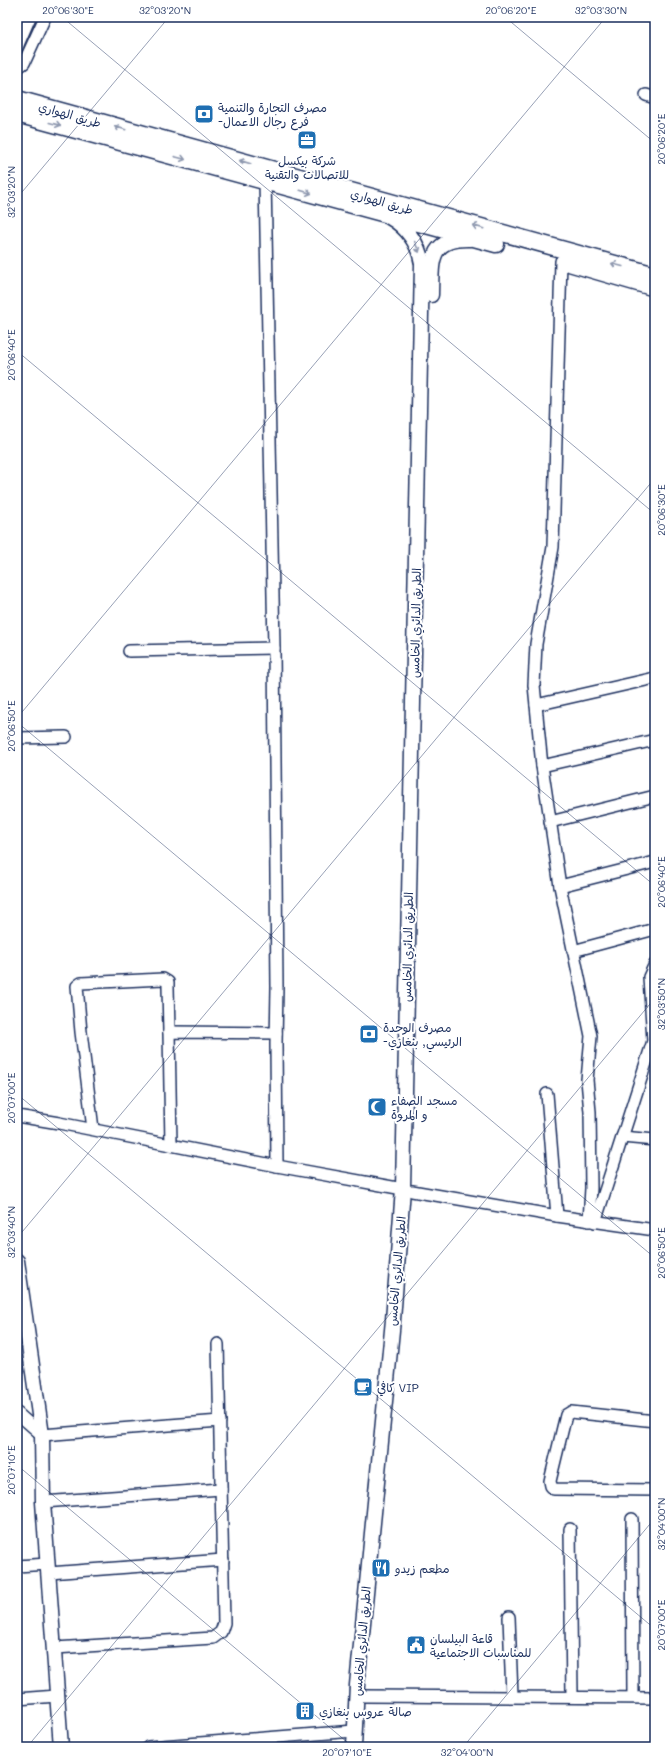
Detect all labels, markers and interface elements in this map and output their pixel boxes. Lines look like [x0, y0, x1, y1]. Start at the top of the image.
text: 20°06'30"E [42, 3, 94, 17]
text: 32°03'20"N [139, 3, 191, 17]
text: 20°06'20"E [485, 3, 537, 17]
text: 32°03'30"N [575, 3, 627, 17]
street label: طريق الهواري [36, 97, 103, 132]
place label: مصرف التجارة والتنمية -فرع رجال الاعمال [218, 99, 327, 131]
bank icon: مصرف التجارة والتنمية -فرع رجال الاعمال [193, 103, 215, 125]
text: 20°06'20"E [654, 113, 668, 165]
one-way arrow [48, 121, 61, 128]
one-way arrow [114, 124, 127, 131]
office icon: شركة بيكسل للاتصالات والتقنية [296, 129, 318, 151]
place label: شركة بيكسل للاتصالات والتقنية [265, 152, 349, 183]
one-way arrow [173, 155, 186, 162]
one-way arrow [239, 158, 252, 165]
text: 32°03'20"N [4, 166, 18, 218]
street label: طريق الهواري [348, 184, 415, 219]
one-way arrow [299, 189, 312, 196]
one-way arrow [472, 223, 485, 230]
one-way arrow [414, 241, 421, 253]
one-way arrow [611, 261, 624, 268]
text: 20°06'40"E [4, 329, 18, 381]
text: 20°06'30"E [654, 484, 668, 536]
street label: الطريق الدائري الخامس [406, 568, 426, 678]
text: 20°06'50"E [4, 700, 18, 752]
text: 20°06'40"E [654, 856, 668, 908]
street label: الطريق الدائري الخامس [398, 892, 418, 1002]
text: 32°03'50"N [654, 978, 668, 1030]
place label: مصرف الوحدة -الرئيسي, بنغازي [383, 1019, 462, 1053]
bank icon: مصرف الوحدة -الرئيسي, بنغازي [358, 1023, 380, 1045]
text: 20°07'00"E [4, 1072, 18, 1124]
place label: مسجد الصفاء و المروة [391, 1092, 457, 1123]
mosque icon: مسجد الصفاء و المروة [366, 1096, 388, 1118]
text: 32°03'40"N [4, 1206, 18, 1258]
street label: الطريق الدائري الخامس [383, 1215, 411, 1327]
text: 20°06'50"E [654, 1227, 668, 1279]
cafe icon: كافي VIP [352, 1376, 374, 1398]
place label: كافي VIP [377, 1379, 419, 1397]
text: 20°07'10"E [4, 1445, 18, 1495]
text: 32°04'00"N [654, 1498, 668, 1550]
restaurant icon: مطعم زيدو [370, 1557, 392, 1579]
place label: مطعم زيدو [394, 1560, 450, 1578]
street label: الطريق الدائري الخامس [348, 1585, 376, 1697]
text: 20°07'00"E [654, 1599, 668, 1651]
place label: قاعة البيلسان للمناسبات الاجتماعية [430, 1630, 531, 1661]
public building icon: قاعة البيلسان للمناسبات الاجتماعية [405, 1634, 427, 1656]
building icon: صالة عروس بنغازي [294, 1700, 316, 1722]
place label: صالة عروس بنغازي [319, 1703, 412, 1721]
text: 20°07'10"E [322, 1745, 372, 1759]
text: 32°04'00"N [441, 1745, 493, 1759]

